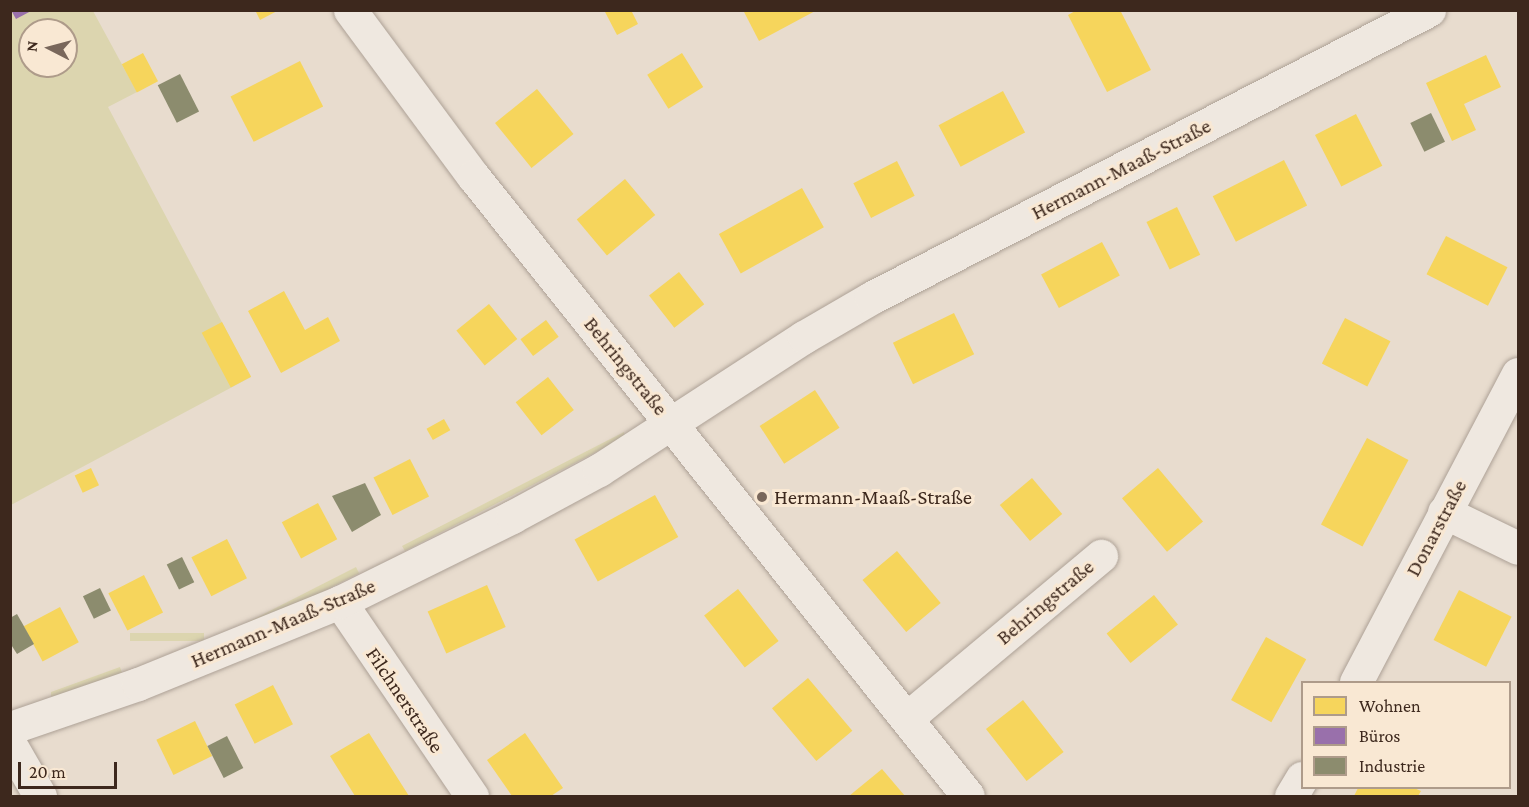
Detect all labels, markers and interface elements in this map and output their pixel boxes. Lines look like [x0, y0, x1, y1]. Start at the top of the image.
north arrow [18, 18, 78, 78]
text: N [23, 40, 41, 53]
street label: Hermann-Maaß-Straße [1027, 113, 1215, 225]
street label: Behringstraße [579, 312, 673, 420]
street label: Donarstraße [1400, 475, 1472, 581]
place label: Hermann-Maaß-Straße [774, 484, 972, 510]
marker: Hermann-Maaß-Straße [755, 490, 769, 504]
street label: Behringstraße [991, 554, 1099, 650]
street label: Hermann-Maaß-Straße [187, 573, 379, 673]
street label: Filchnerstraße [360, 642, 450, 758]
legend [1301, 681, 1511, 789]
text: Wohnen [1359, 696, 1421, 716]
text: Büros [1359, 726, 1400, 746]
scale bar [21, 750, 120, 788]
text: Industrie [1359, 756, 1425, 776]
text: 20 m [29, 762, 66, 782]

